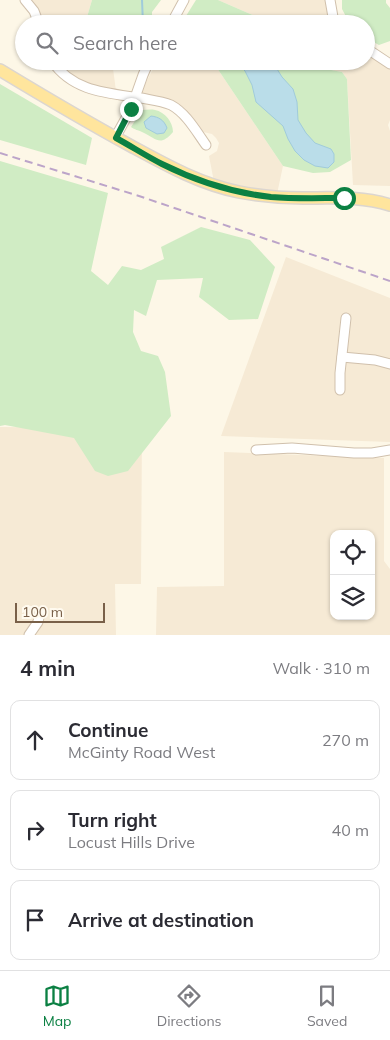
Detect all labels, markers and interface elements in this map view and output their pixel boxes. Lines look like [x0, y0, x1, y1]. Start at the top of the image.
search box [15, 15, 375, 70]
icon: search [33, 29, 61, 57]
text: Search here [73, 31, 177, 55]
route end [120, 98, 143, 121]
route start [333, 187, 356, 210]
map controls [330, 530, 375, 620]
button: locate [330, 530, 375, 575]
button: layers [330, 575, 375, 620]
scale bar [15, 600, 105, 623]
text: 100 m [22, 603, 63, 621]
text: 4 min [20, 655, 75, 681]
text: Walk · 310 m [272, 658, 370, 678]
text: Continue [68, 718, 148, 742]
icon: ahead [21, 726, 49, 754]
text: 270 m [322, 730, 369, 750]
text: McGinty Road West [68, 742, 215, 762]
text: Turn right [68, 808, 157, 832]
icon: right [21, 816, 49, 844]
text: 40 m [332, 820, 369, 840]
text: Locust Hills Drive [68, 832, 195, 852]
icon: arrive [21, 906, 49, 934]
text: Arrive at destination [68, 908, 254, 932]
tab: Map [43, 982, 71, 1030]
tab: Directions [157, 982, 222, 1030]
tab: Saved [307, 982, 347, 1030]

